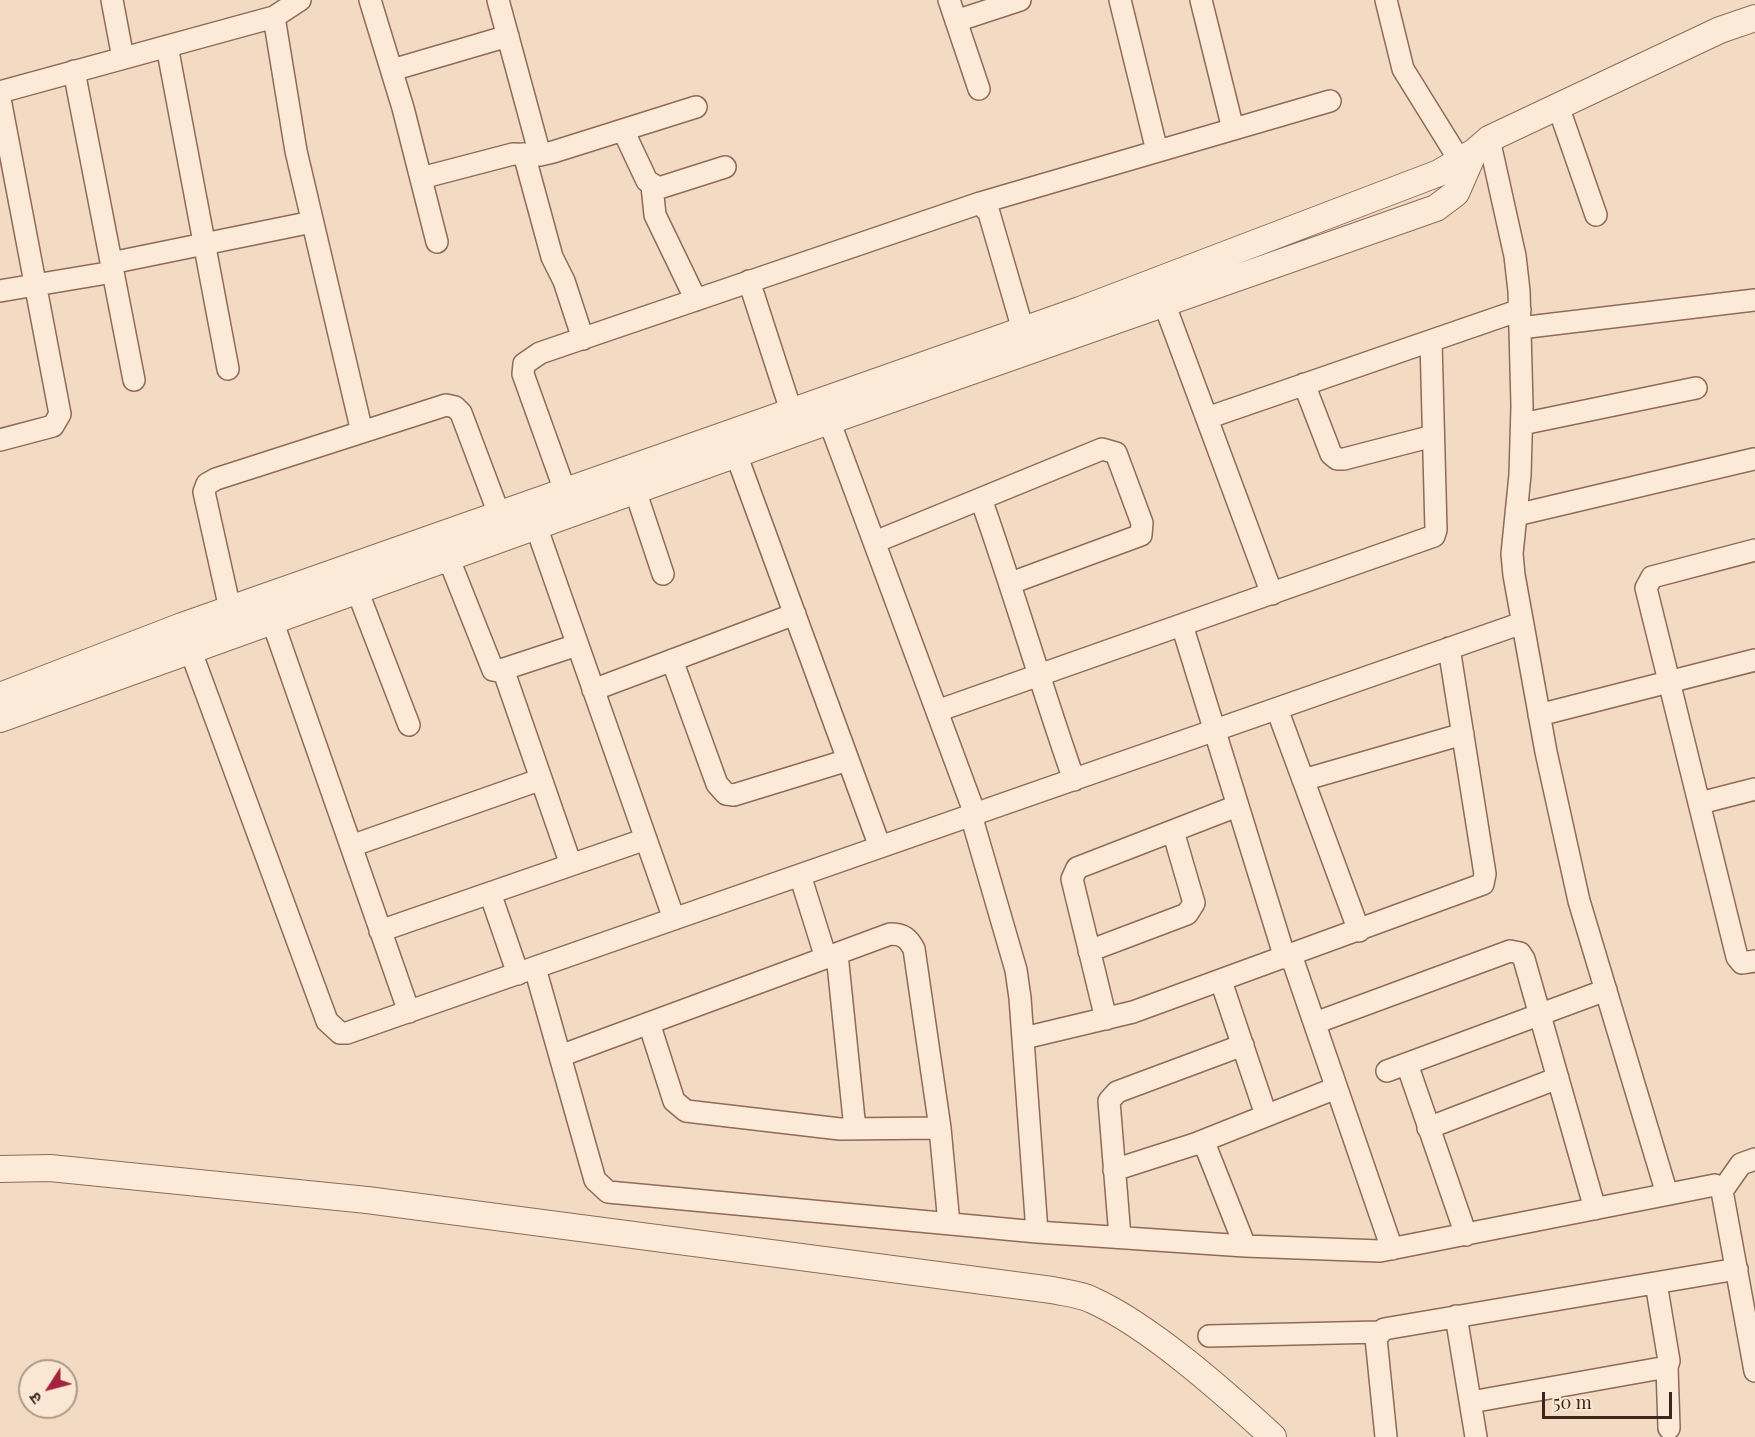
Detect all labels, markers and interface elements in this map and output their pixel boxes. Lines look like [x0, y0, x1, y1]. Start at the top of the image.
north arrow [18, 1359, 78, 1419]
scale bar [1545, 1380, 1676, 1418]
text: उ [23, 1389, 46, 1409]
text: 50 m [1553, 1390, 1592, 1414]

